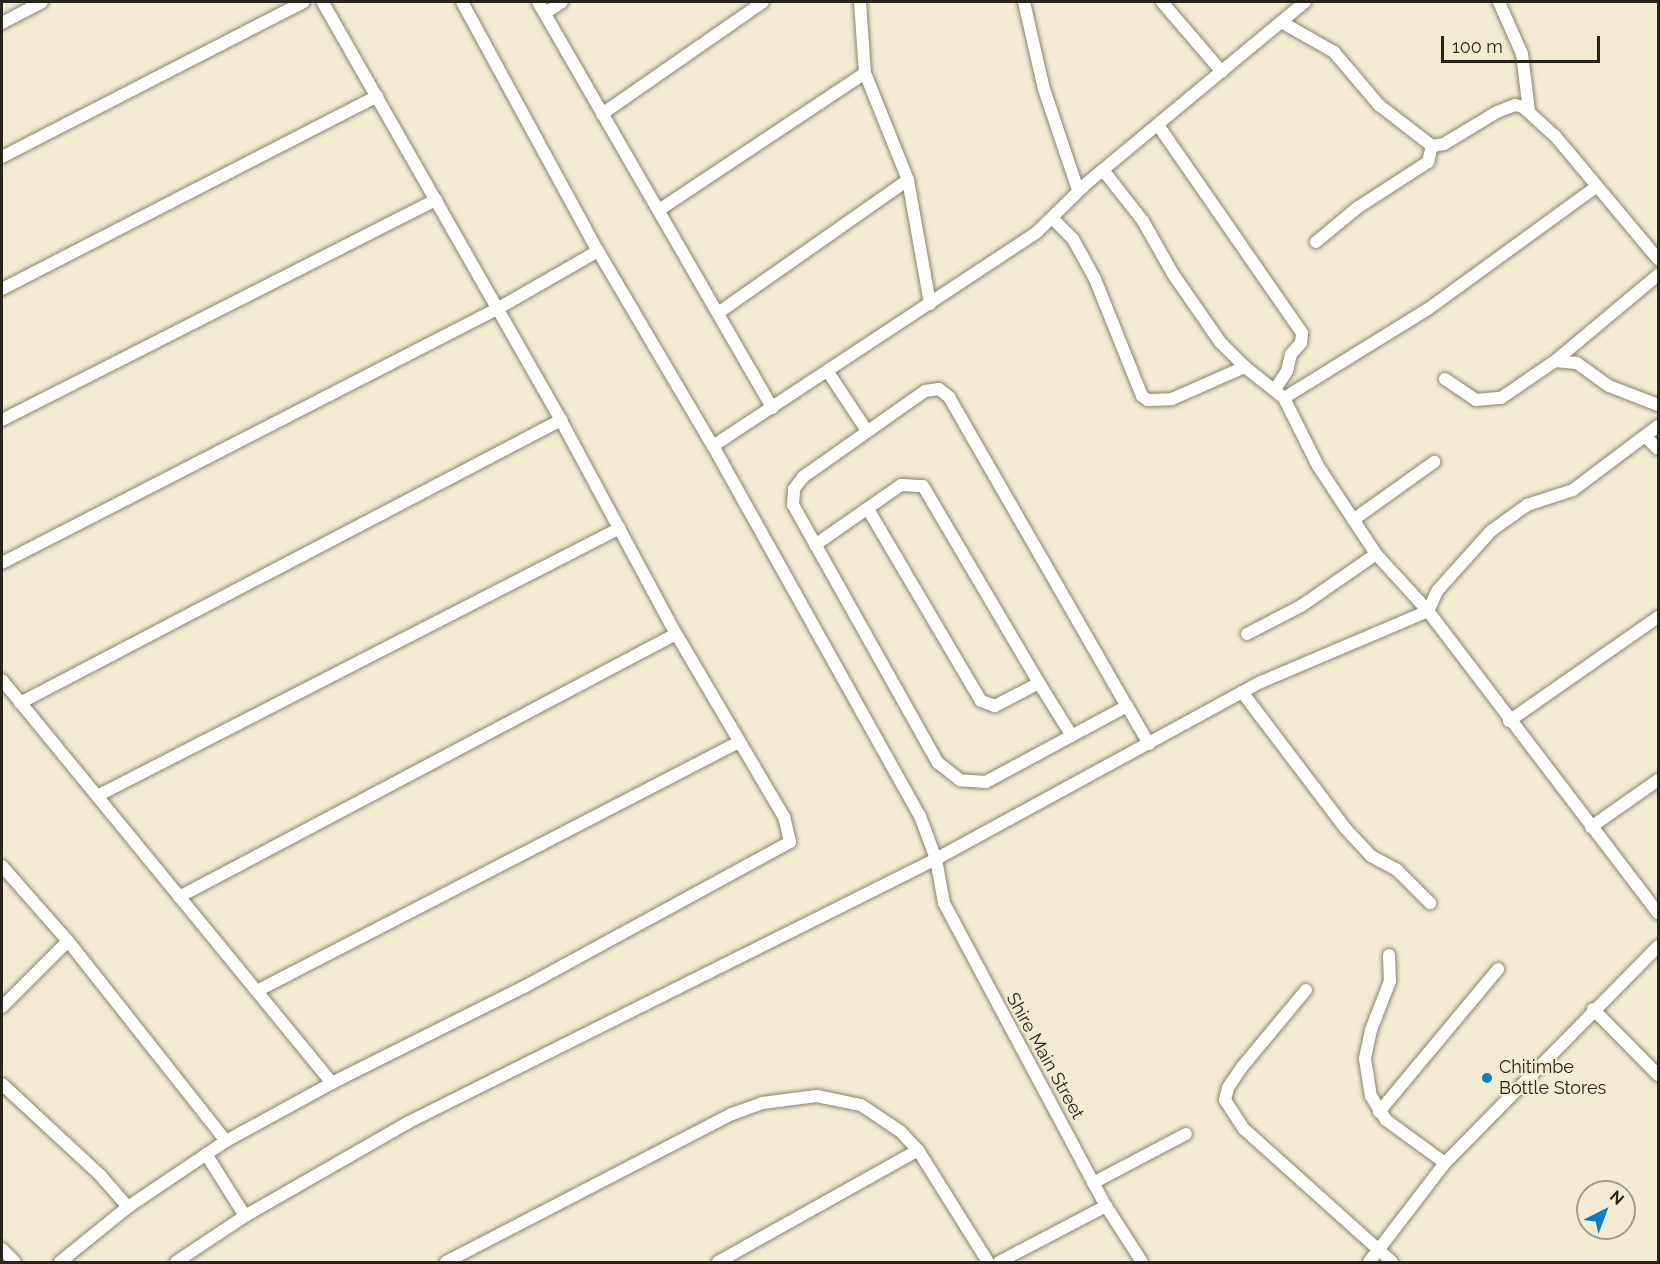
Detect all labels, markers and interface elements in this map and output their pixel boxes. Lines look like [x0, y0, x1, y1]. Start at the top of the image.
scale bar [1444, 24, 1603, 62]
text: 100 m [1452, 36, 1503, 57]
street label: Shire Main Street [1001, 989, 1089, 1123]
place label: Chitimbe Bottle Stores [1499, 1057, 1606, 1100]
marker: Chitimbe Bottle Stores [1480, 1071, 1494, 1085]
north arrow [1576, 1180, 1636, 1240]
text: N [1606, 1187, 1628, 1209]

